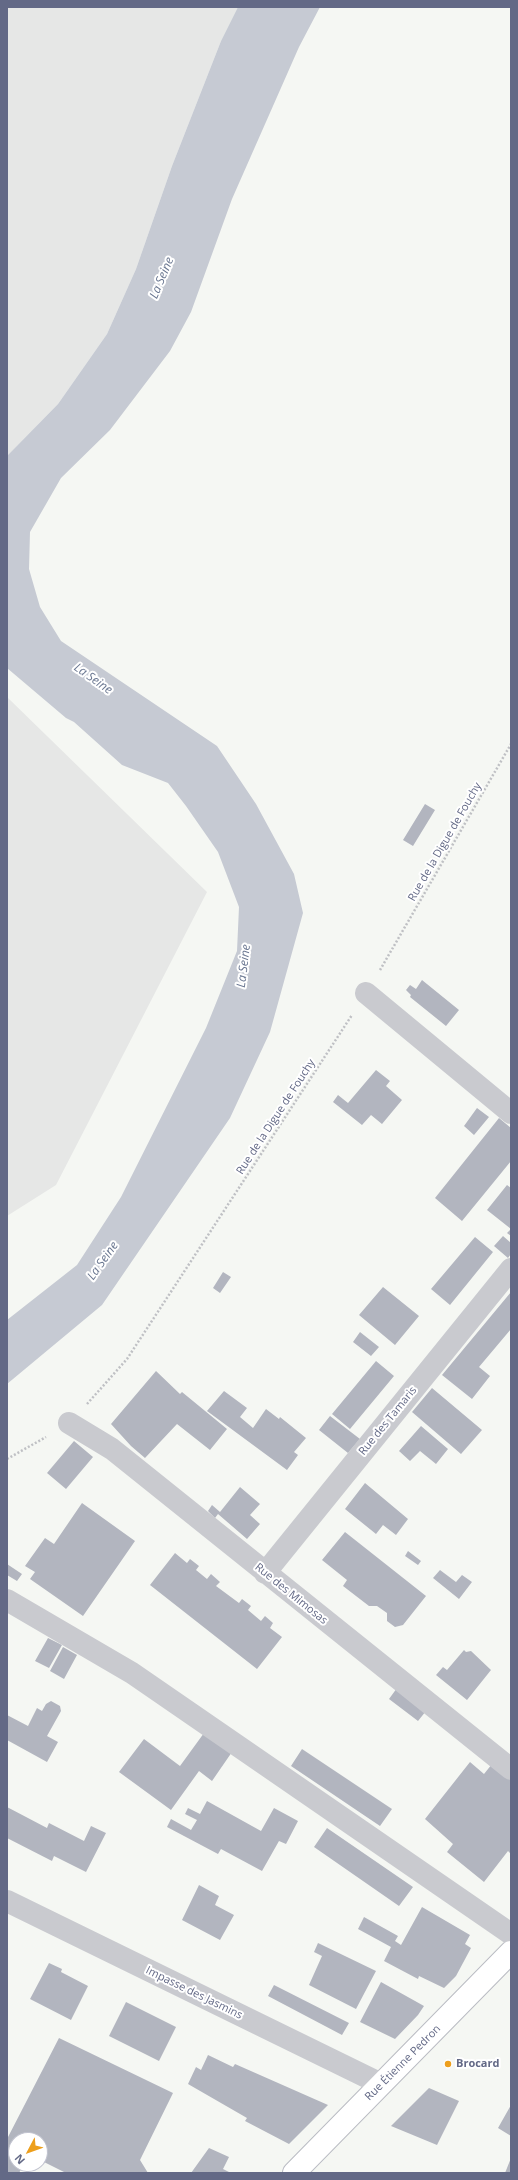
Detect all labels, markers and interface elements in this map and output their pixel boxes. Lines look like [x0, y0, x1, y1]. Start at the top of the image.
water label: La Seine [147, 255, 177, 301]
water label: La Seine [71, 661, 115, 697]
street label: Rue de la Digue de Fouchy [406, 780, 484, 904]
water label: La Seine [234, 943, 254, 989]
street label: Rue de la Digue de Fouchy [234, 1057, 318, 1177]
water label: La Seine [85, 1239, 121, 1283]
street label: Rue des Tamaris [356, 1384, 420, 1458]
street label: Rue des Mimosas [252, 1561, 330, 1627]
street label: Impasse des Jasmins [144, 1964, 244, 2022]
street label: Rue Étienne Pedron [362, 2022, 444, 2104]
place label: Brocard [456, 2057, 499, 2071]
marker: Brocard [443, 2059, 453, 2069]
north arrow [8, 2132, 48, 2172]
text: N [11, 2151, 28, 2168]

